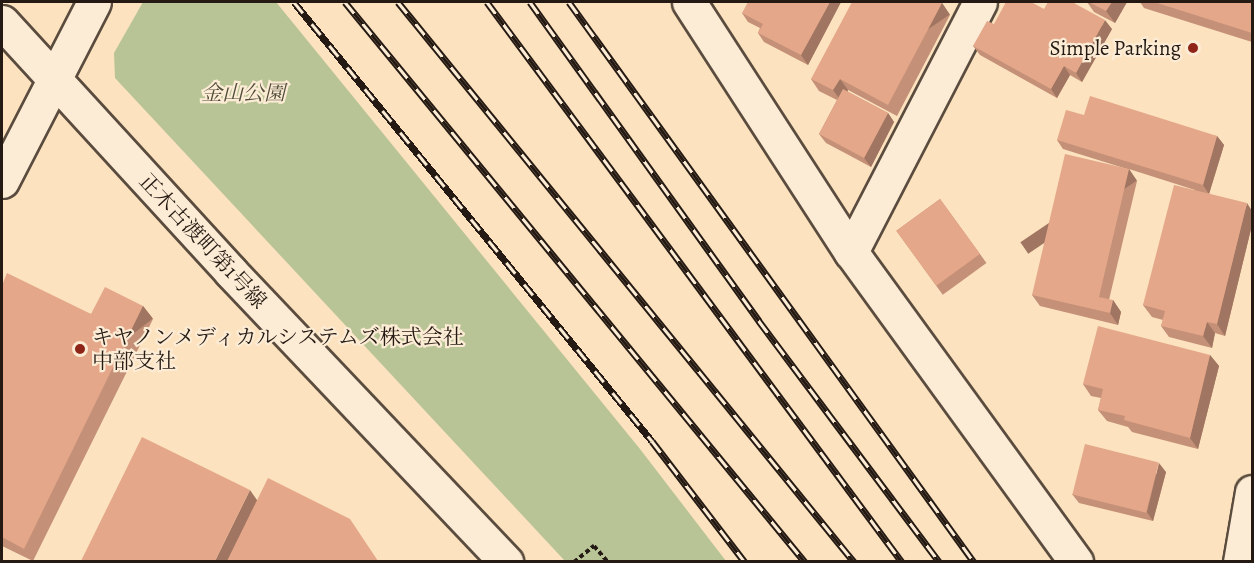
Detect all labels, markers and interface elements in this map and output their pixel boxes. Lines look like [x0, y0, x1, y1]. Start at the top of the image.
place label: Simple Parking [1050, 35, 1181, 61]
marker: Simple Parking [1186, 41, 1200, 55]
park label: 金山公園 [201, 80, 285, 106]
street label: 正木古渡町第1号線 [134, 168, 272, 314]
place label: キヤノンメディカルシステムズ株式会社 中部支社 [92, 324, 470, 374]
marker: キヤノンメディカルシステムズ株式会社 中部支社 [73, 342, 87, 356]

